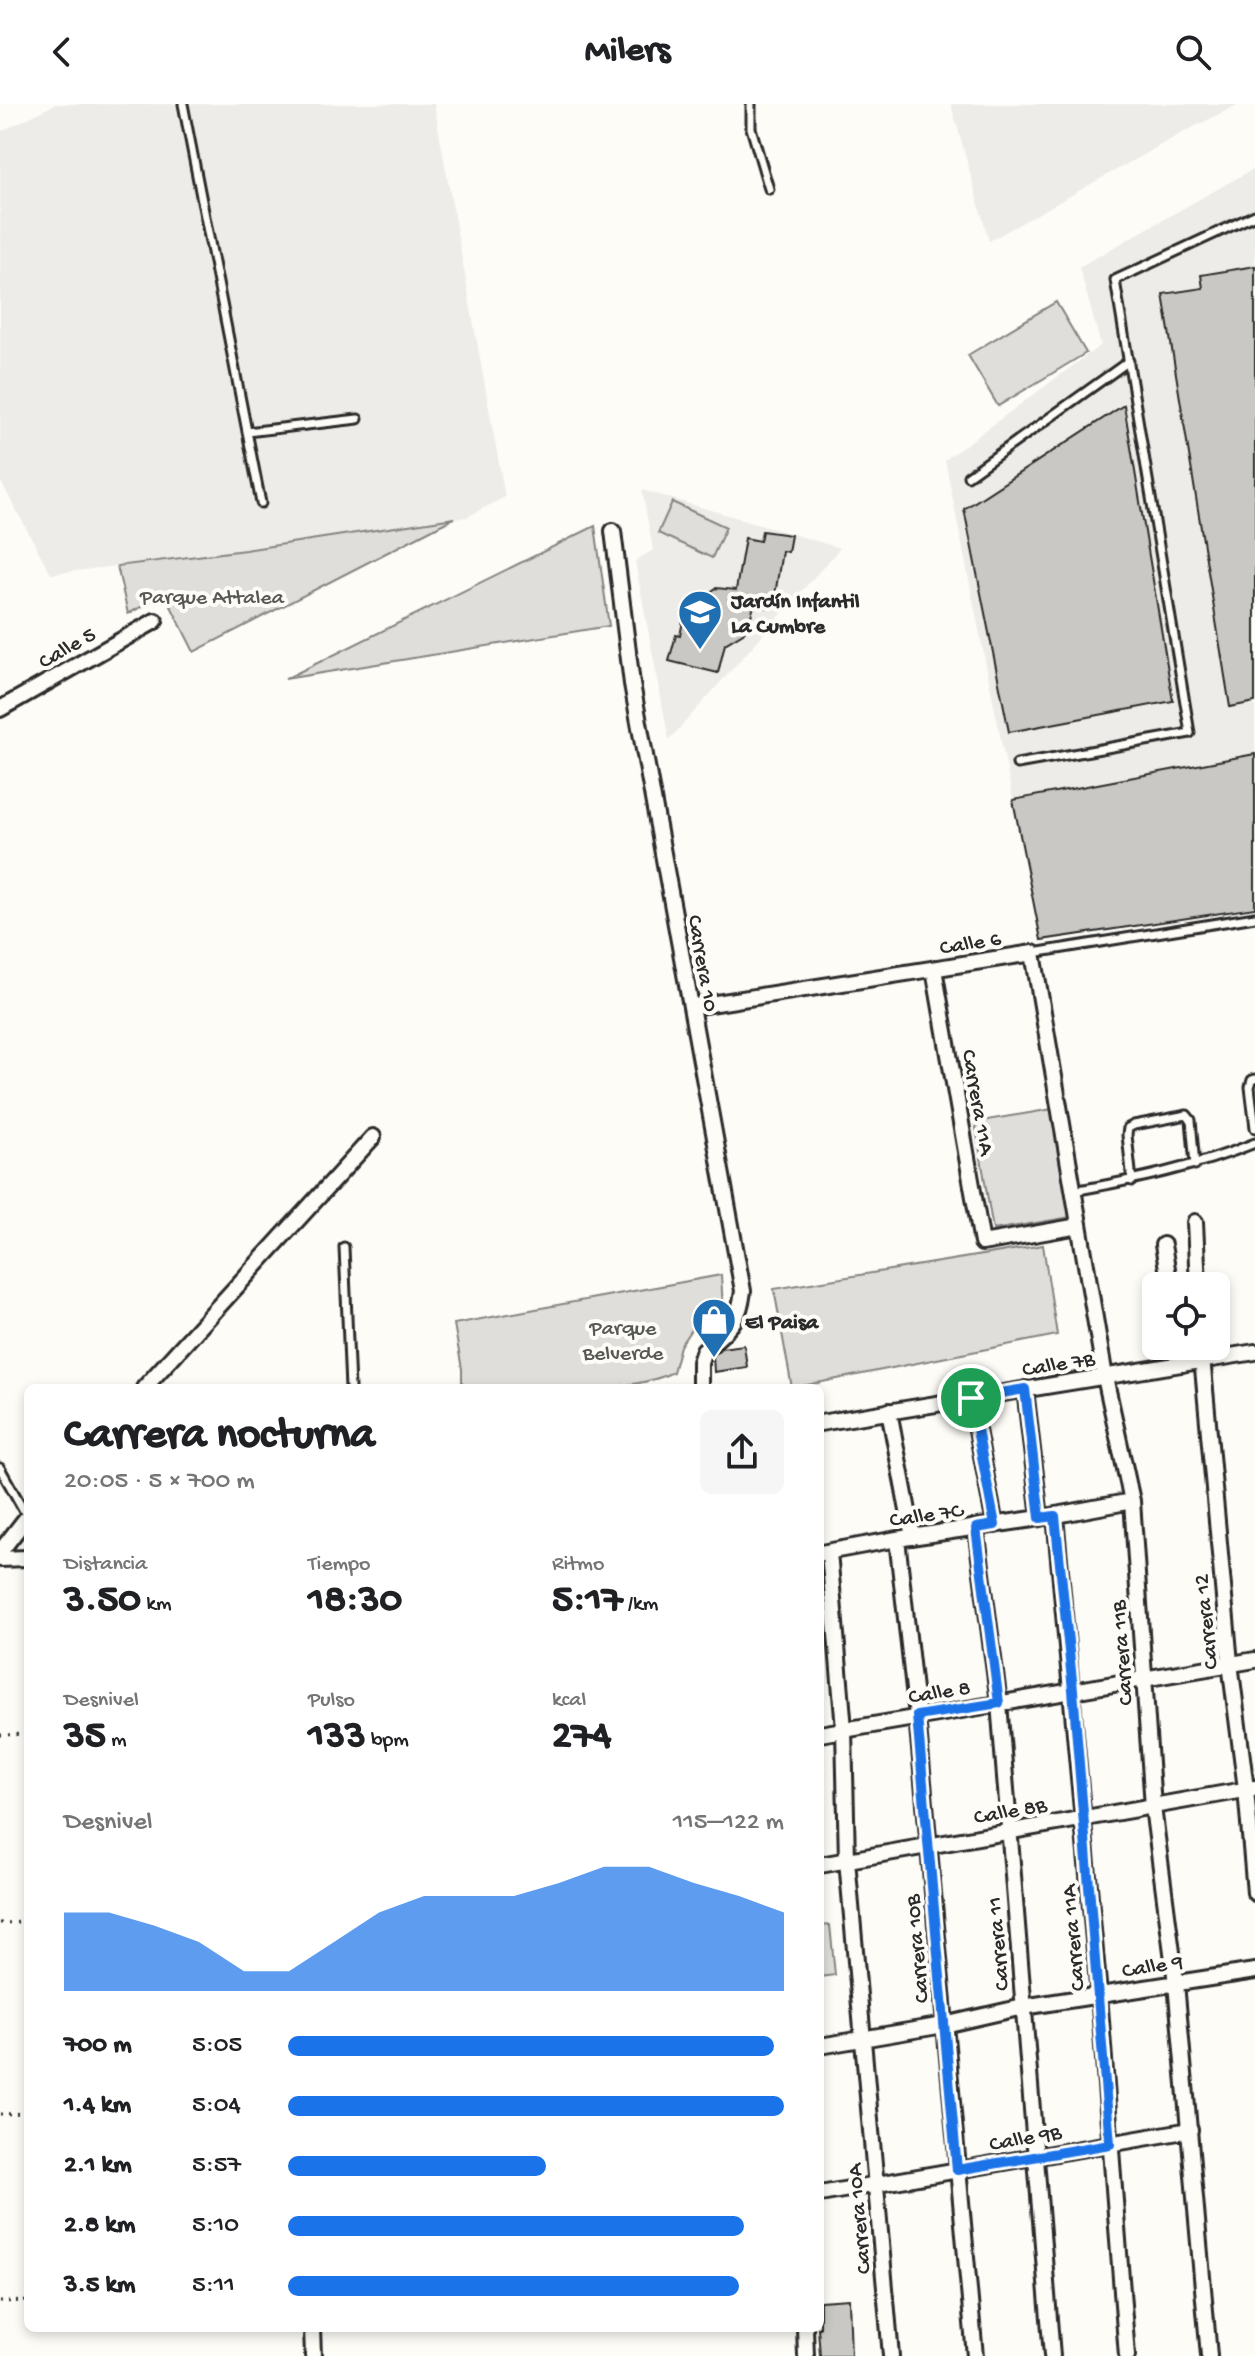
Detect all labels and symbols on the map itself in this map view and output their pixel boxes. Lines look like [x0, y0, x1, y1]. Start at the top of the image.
park label: Parque Attalea [139, 586, 285, 612]
school or university icon: Jardín Infantil La Cumbre [676, 588, 724, 651]
place label: Jardín Infantil La Cumbre [730, 590, 860, 641]
street label: Calle 5 [35, 623, 101, 676]
street label: Carrera 10 [680, 913, 722, 1014]
street label: Calle 6 [938, 927, 1004, 963]
street label: Carrera 11A [954, 1048, 998, 1159]
shop icon: El Paisa [690, 1296, 738, 1359]
place label: El Paisa [745, 1311, 820, 1337]
park label: Parque Belverde [582, 1317, 664, 1368]
street label: Calle 7B [1020, 1347, 1097, 1385]
pin [937, 1364, 1005, 1432]
street label: Calle 7C [888, 1499, 967, 1535]
street label: Carrera 12 [1190, 1572, 1226, 1671]
street label: Carrera 11B [1107, 1599, 1141, 1706]
street label: Calle 8 [907, 1676, 973, 1712]
street label: Calle 8B [972, 1794, 1050, 1832]
street label: Carrera 11A [1057, 1882, 1093, 1992]
street label: Carrera 10B [901, 1893, 937, 2004]
street label: Carrera 11 [983, 1896, 1017, 1992]
street label: Calle 9 [1120, 1950, 1185, 1986]
street label: Calle 9B [988, 2121, 1064, 2159]
street label: Carrera 10A [843, 2161, 879, 2275]

